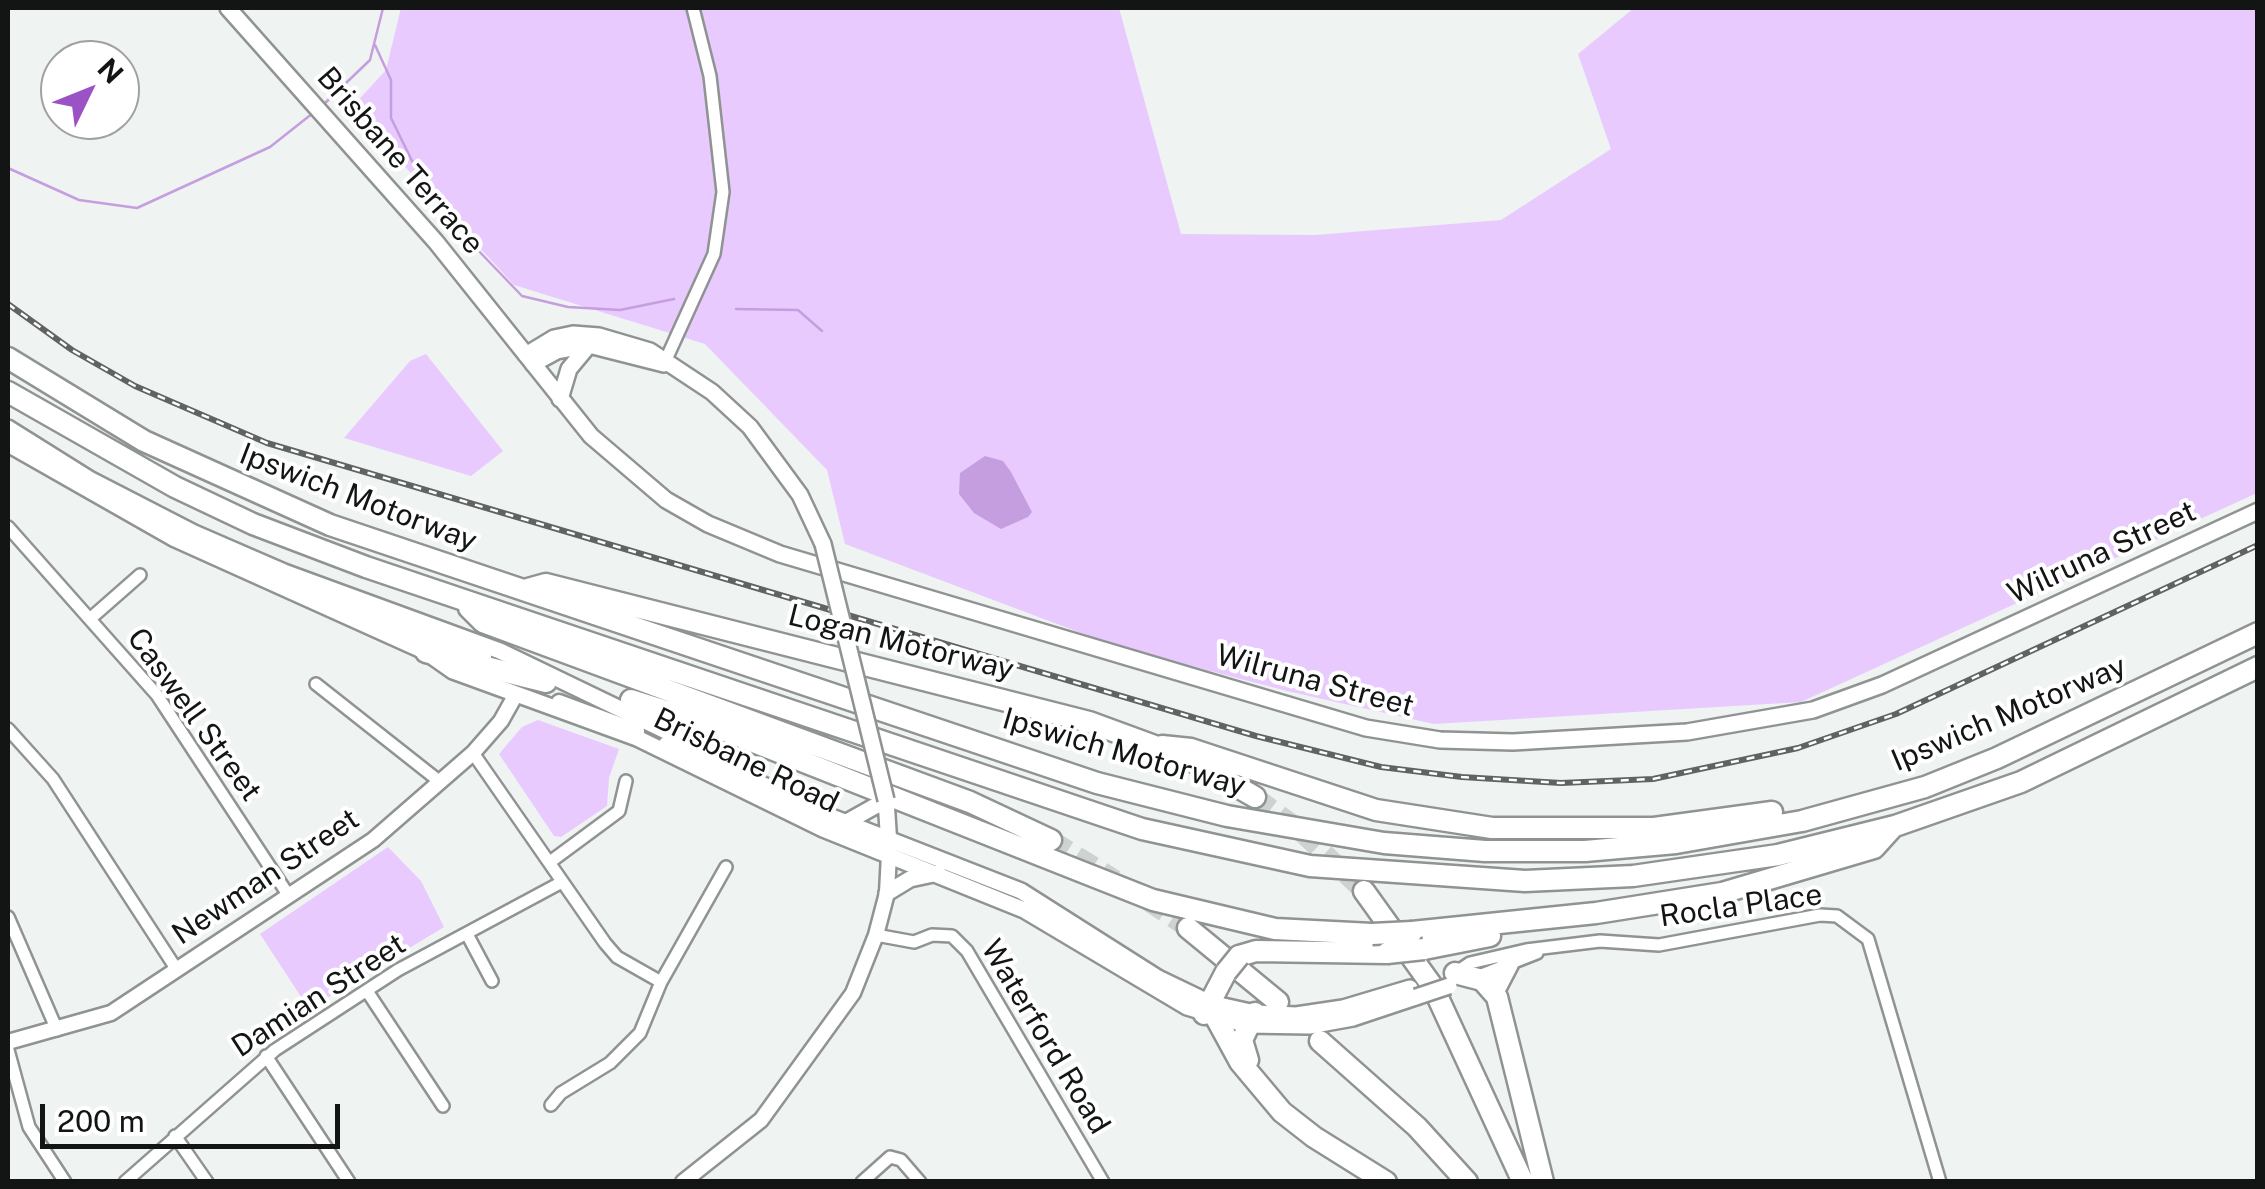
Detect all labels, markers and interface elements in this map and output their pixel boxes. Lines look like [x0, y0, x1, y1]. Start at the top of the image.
north arrow [40, 40, 140, 140]
text: N [91, 51, 130, 90]
street label: Brisbane Terrace [309, 60, 491, 262]
street label: Ipswich Motorway [234, 436, 482, 560]
street label: Wilruna Street [2002, 494, 2202, 612]
street label: Logan Motorway [784, 598, 1018, 688]
street label: Caswell Street [119, 622, 269, 808]
street label: Wilruna Street [1212, 637, 1418, 725]
street label: Ipswich Motorway [1886, 648, 2132, 780]
street label: Brisbane Road [648, 701, 844, 821]
street label: Ipswich Motorway [998, 701, 1250, 805]
street label: Newman Street [166, 801, 366, 953]
street label: Rocla Place [1658, 877, 1824, 935]
street label: Damian Street [226, 927, 412, 1065]
street label: Waterford Road [973, 934, 1117, 1140]
scale bar [45, 1084, 345, 1146]
text: 200 m [57, 1103, 145, 1139]

